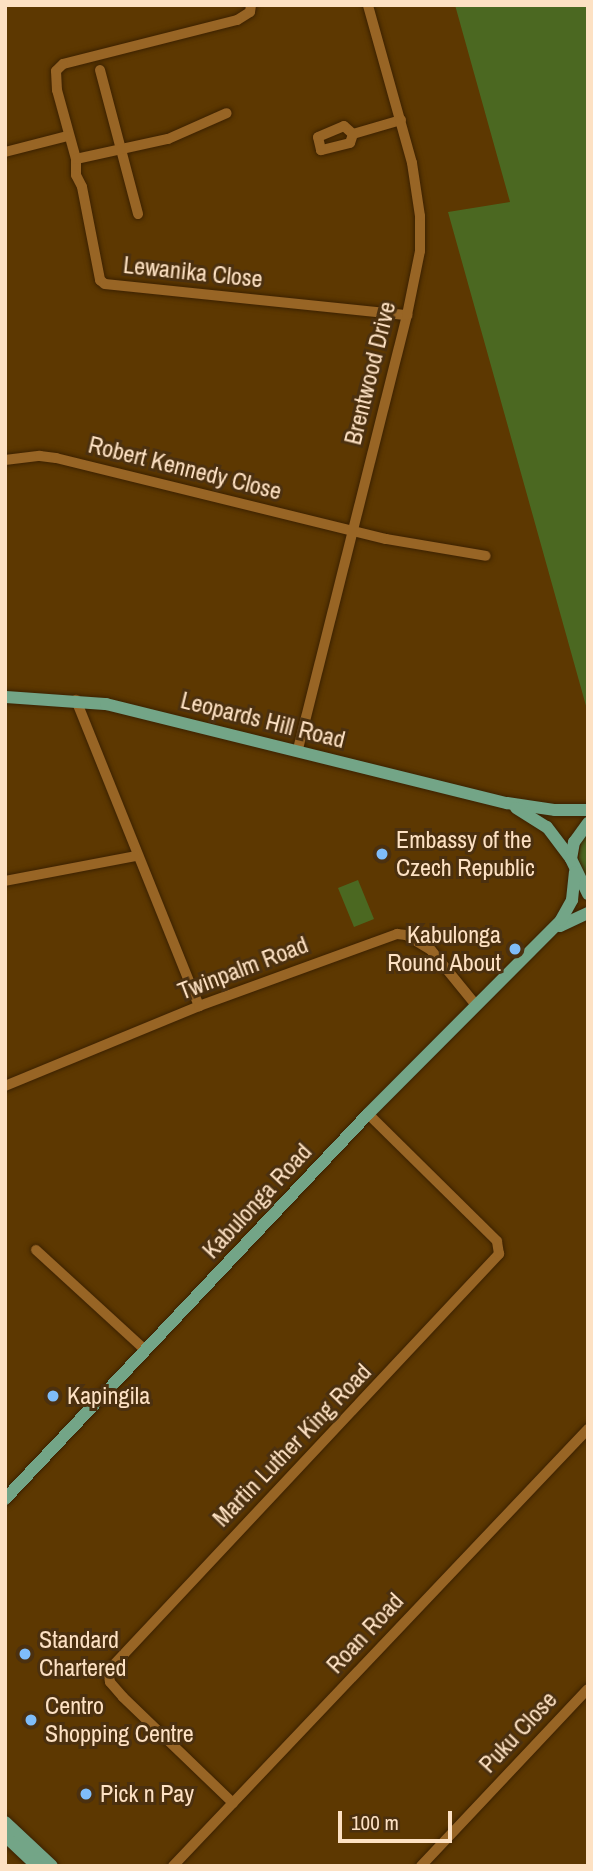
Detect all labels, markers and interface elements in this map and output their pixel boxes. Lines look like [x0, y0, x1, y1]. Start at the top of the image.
street label: Lewanika Close [122, 250, 264, 294]
street label: Brentwood Drive [338, 298, 402, 448]
street label: Robert Kennedy Close [85, 430, 285, 506]
street label: Leopards Hill Road [178, 686, 348, 754]
place label: Embassy of the Czech Republic [396, 826, 535, 882]
marker: Embassy of the Czech Republic [374, 846, 390, 862]
place label: Kabulonga Round About [386, 921, 501, 977]
street label: Twinpalm Road [174, 930, 312, 1006]
marker: Kabulonga Round About [507, 941, 523, 957]
street label: Kabulonga Road [196, 1138, 318, 1264]
street label: Martin Luther King Road [207, 1357, 377, 1533]
place label: Kapingila [67, 1382, 150, 1410]
marker: Kapingila [45, 1388, 61, 1404]
street label: Roan Road [321, 1587, 409, 1679]
place label: Standard Chartered [39, 1626, 127, 1682]
marker: Standard Chartered [17, 1646, 33, 1662]
street label: Puku Close [473, 1685, 563, 1779]
place label: Centro Shopping Centre [45, 1692, 194, 1748]
marker: Centro Shopping Centre [23, 1712, 39, 1728]
place label: Pick n Pay [100, 1780, 194, 1808]
marker: Pick n Pay [78, 1786, 94, 1802]
scale bar [341, 1798, 455, 1842]
text: 100 m [351, 1808, 399, 1837]

